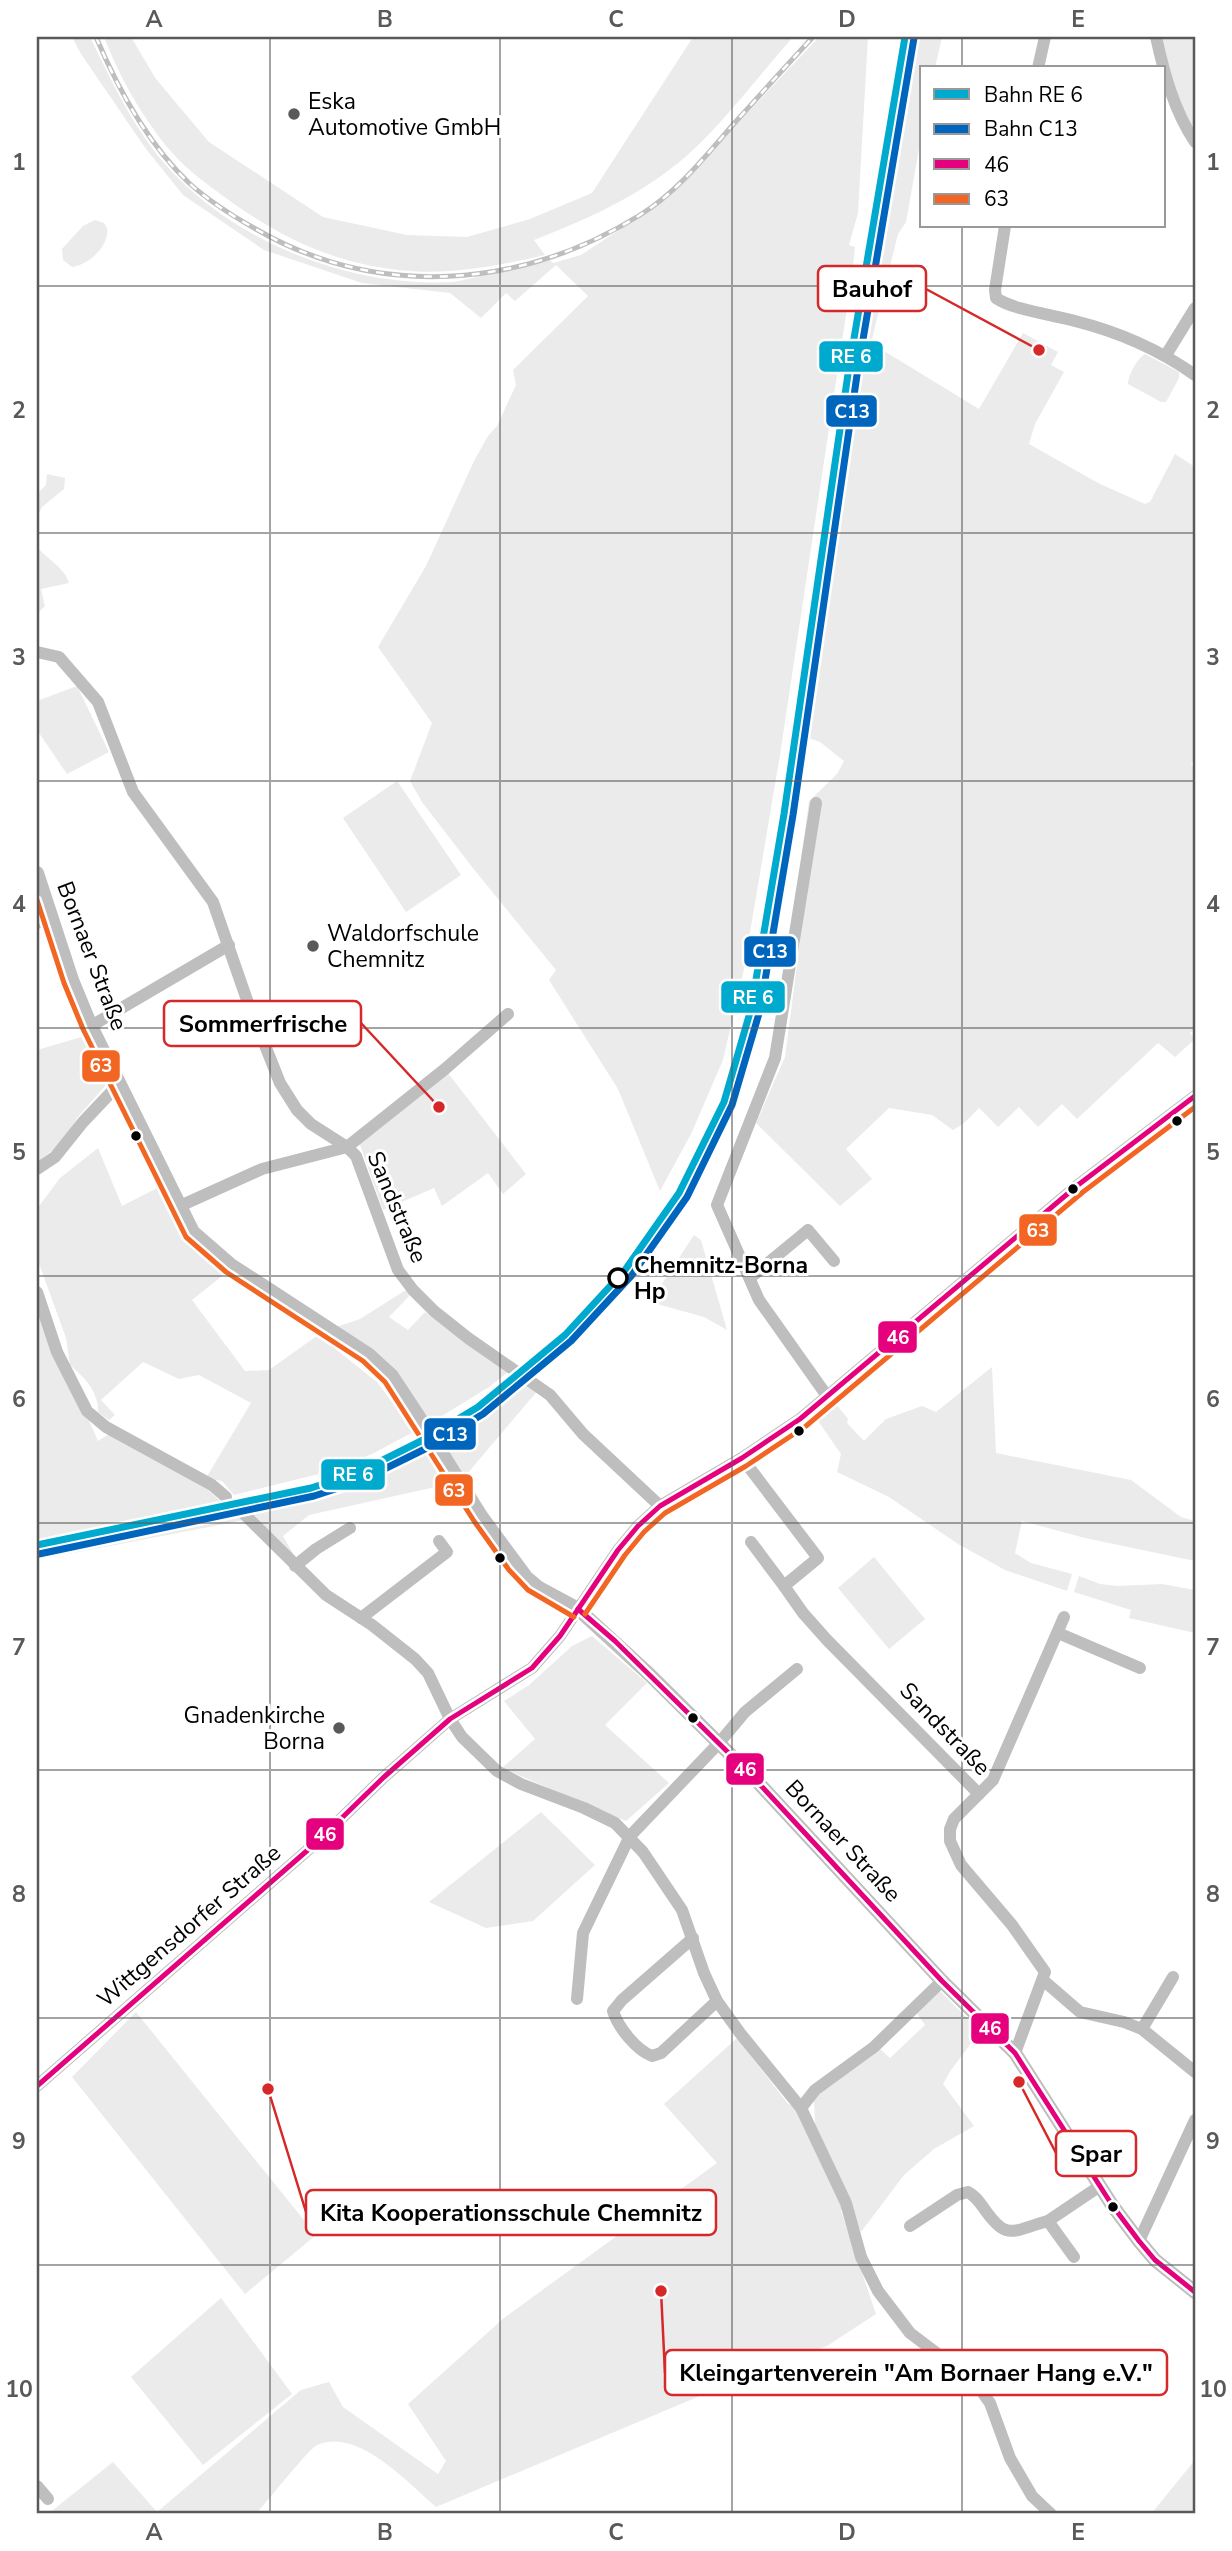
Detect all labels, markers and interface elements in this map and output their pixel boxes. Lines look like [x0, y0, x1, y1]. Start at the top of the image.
text: A [145, 4, 163, 35]
text: B [377, 4, 393, 35]
text: C [608, 4, 624, 35]
text: D [838, 4, 856, 35]
text: E [1071, 4, 1085, 35]
legend [920, 66, 1166, 228]
text: Bahn RE 6 [984, 81, 1083, 109]
place label: Eska Automotive GmbH [308, 86, 501, 143]
marker: Eska Automotive GmbH [286, 106, 302, 122]
text: Bahn C13 [984, 115, 1078, 143]
text: 1 [12, 147, 26, 178]
text: 1 [1206, 147, 1220, 178]
text: 46 [984, 151, 1009, 179]
text: 63 [984, 185, 1009, 213]
callout: Bauhof [818, 266, 926, 311]
text: Bauhof [832, 273, 913, 305]
line badge: RE 6 [818, 340, 884, 373]
text: RE 6 [831, 344, 871, 370]
line badge: C13 [825, 394, 878, 428]
text: 2 [12, 395, 26, 426]
text: 2 [1206, 395, 1220, 426]
text: C13 [834, 399, 870, 425]
text: 3 [12, 642, 26, 673]
text: 3 [1206, 642, 1220, 673]
street label: Bornaer Straße [49, 877, 135, 1035]
text: 4 [12, 889, 26, 920]
text: 4 [1206, 889, 1220, 920]
place label: Waldorfschule Chemnitz [327, 918, 479, 975]
line badge: C13 [743, 935, 797, 968]
marker: Waldorfschule Chemnitz [305, 938, 321, 954]
text: C13 [752, 939, 788, 965]
line badge: RE 6 [720, 980, 786, 1014]
text: RE 6 [733, 985, 773, 1011]
callout: Sommerfrische [164, 1001, 361, 1046]
text: Sommerfrische [179, 1008, 347, 1040]
line badge: 63 [81, 1049, 121, 1083]
text: 63 [90, 1053, 112, 1079]
unlabelled marker [1170, 1114, 1184, 1128]
unlabelled marker [129, 1129, 143, 1143]
text: 5 [12, 1137, 26, 1168]
text: 5 [1206, 1137, 1220, 1168]
street label: Sandstraße [360, 1146, 434, 1268]
unlabelled marker [1066, 1182, 1080, 1196]
line badge: 63 [1018, 1213, 1058, 1247]
text: 63 [1027, 1218, 1049, 1244]
place label: Chemnitz-Borna Hp [634, 1250, 808, 1307]
marker: Chemnitz-Borna Hp [608, 1268, 628, 1288]
line badge: 46 [877, 1320, 918, 1354]
text: 46 [887, 1325, 909, 1351]
text: 6 [12, 1384, 26, 1415]
text: 6 [1206, 1384, 1220, 1415]
line badge: C13 [423, 1417, 477, 1451]
text: C13 [432, 1422, 468, 1448]
unlabelled marker [792, 1424, 806, 1438]
line badge: RE 6 [320, 1458, 386, 1491]
text: RE 6 [333, 1462, 373, 1488]
line badge: 63 [434, 1473, 474, 1507]
text: 63 [443, 1478, 465, 1504]
unlabelled marker [493, 1551, 507, 1565]
text: 7 [12, 1632, 26, 1663]
text: 7 [1206, 1632, 1220, 1663]
street label: Sandstraße [893, 1676, 997, 1782]
place label: Gnadenkirche Borna [183, 1700, 325, 1757]
unlabelled marker [686, 1711, 700, 1725]
marker: Gnadenkirche Borna [331, 1720, 347, 1736]
line badge: 46 [725, 1752, 765, 1786]
text: 46 [734, 1757, 756, 1783]
street label: Bornaer Straße [778, 1773, 908, 1909]
line badge: 46 [305, 1817, 345, 1851]
text: 46 [314, 1822, 336, 1848]
street label: Wittgensdorfer Straße [91, 1838, 287, 2014]
text: 8 [12, 1879, 26, 1910]
text: 8 [1206, 1879, 1220, 1910]
line badge: 46 [970, 2012, 1010, 2045]
text: 46 [979, 2016, 1001, 2042]
text: 9 [12, 2126, 26, 2157]
text: 9 [1206, 2126, 1220, 2157]
callout: Spar [1056, 2131, 1136, 2176]
text: Spar [1070, 2138, 1123, 2170]
callout: Kita Kooperationsschule Chemnitz [306, 2190, 716, 2235]
text: Kita Kooperationsschule Chemnitz [320, 2197, 702, 2229]
unlabelled marker [1106, 2200, 1120, 2214]
callout: Kleingartenverein "Am Bornaer Hang e.V." [665, 2350, 1167, 2395]
text: Kleingartenverein "Am Bornaer Hang e.V." [679, 2357, 1153, 2389]
text: 10 [5, 2374, 33, 2405]
text: 10 [1199, 2374, 1227, 2405]
text: A [145, 2517, 163, 2548]
text: B [377, 2517, 393, 2548]
text: C [608, 2517, 624, 2548]
text: D [838, 2517, 856, 2548]
text: E [1071, 2517, 1085, 2548]

